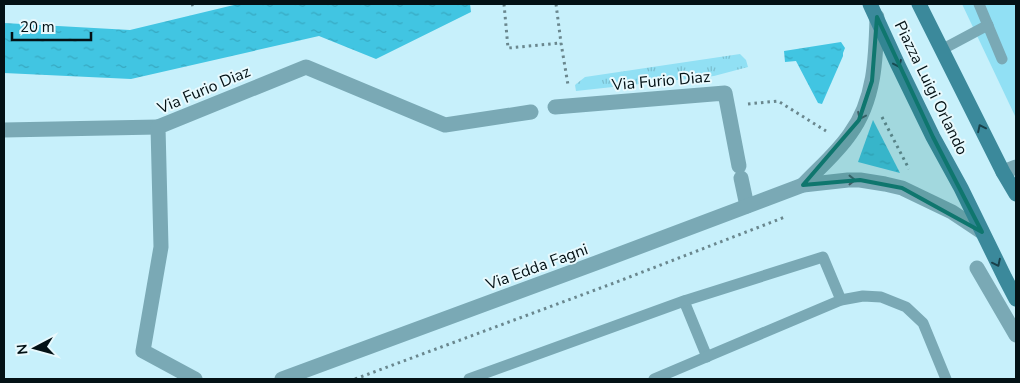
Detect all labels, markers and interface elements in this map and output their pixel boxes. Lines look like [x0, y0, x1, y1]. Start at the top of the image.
scale bar [12, 10, 91, 42]
text: 20 m [20, 17, 55, 37]
street label: Piazza Luigi Orlando [889, 17, 973, 159]
one-way arrow [891, 59, 902, 68]
street label: Via Furio Diaz [153, 61, 254, 120]
street label: Via Furio Diaz [610, 66, 711, 96]
one-way arrow [856, 111, 867, 120]
one-way arrow [977, 124, 988, 133]
one-way arrow [848, 175, 856, 185]
street label: Via Edda Fagni [482, 238, 591, 296]
one-way arrow [991, 258, 1002, 267]
north arrow [10, 323, 60, 373]
text: N [13, 343, 33, 356]

